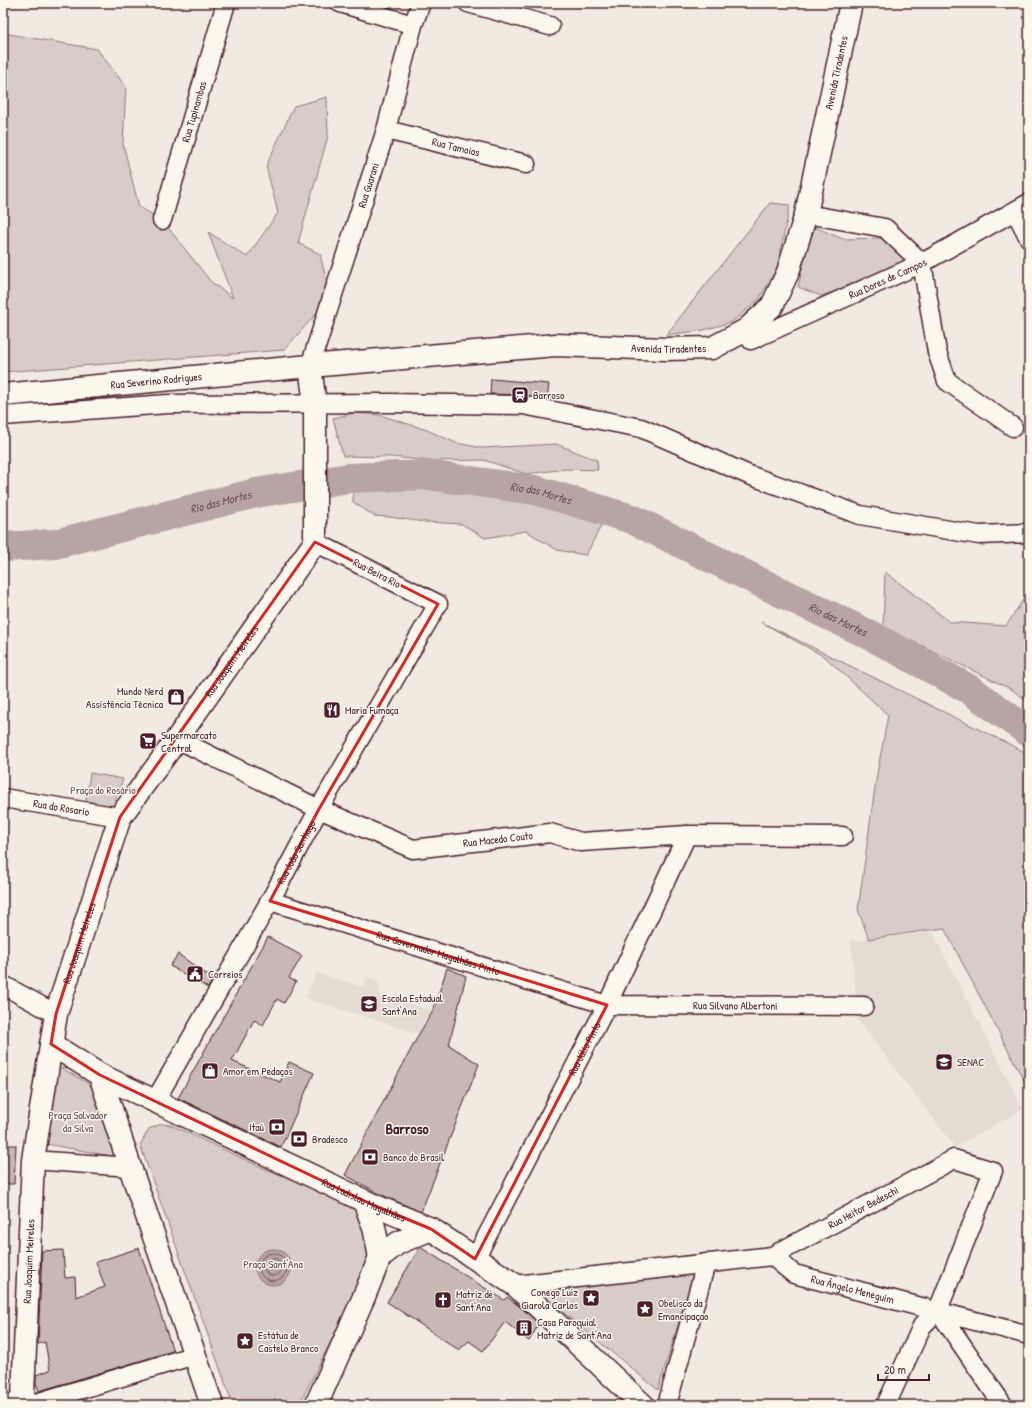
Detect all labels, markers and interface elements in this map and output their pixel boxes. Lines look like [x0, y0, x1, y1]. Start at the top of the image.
street label: Avenida Tiradentes [821, 35, 851, 111]
street label: Rua Tupinambas [178, 79, 210, 144]
street label: Rua Tamoios [431, 134, 481, 160]
street label: Rua Guarani [354, 161, 382, 209]
street label: Rua Dores de Campos [847, 255, 929, 302]
street label: Avenida Tiradentes [631, 341, 706, 356]
street label: Rua Severino Rodrigues [110, 369, 203, 392]
station icon: Barroso [510, 385, 530, 405]
place label: Barroso [533, 388, 565, 402]
water label: Rio das Mortes [509, 478, 575, 509]
water label: Rio das Mortes [188, 485, 254, 517]
street label: Rua Beira Rio [351, 555, 404, 591]
water label: Rio das Mortes [806, 598, 871, 641]
street label: Rua Joaquim Meireles [201, 622, 262, 700]
place label: Mundo Nerd Assistência Técnica [86, 684, 164, 711]
shop icon: Mundo Nerd Assistência Técnica [166, 687, 186, 707]
restaurant icon: Maria Fumaça [322, 700, 342, 720]
place label: Maria Fumaça [345, 703, 399, 717]
place label: Supermarcato Central [161, 728, 217, 755]
supermarket icon: Supermarcato Central [138, 731, 158, 751]
park label: Praça do Rosário [70, 783, 136, 797]
street label: Rua do Rosario [32, 796, 91, 819]
street label: Rua João Santiago [273, 817, 319, 887]
street label: Rua Macedo Couto [462, 828, 534, 850]
street label: Rua Joaquim Meireles [59, 900, 99, 985]
street label: Rua Governador Magalhães Pinto [375, 927, 502, 979]
public building icon: Correios [185, 964, 205, 984]
place label: Correios [208, 967, 242, 981]
place label: Escola Estadual Sant'Ana [382, 991, 443, 1018]
school or university icon: Escola Estadual Sant'Ana [359, 994, 379, 1014]
street label: Rua Silvano Albertoni [693, 998, 778, 1013]
street label: Rua Júlio Pinto [565, 1019, 604, 1078]
school or university icon: SENAC [934, 1052, 954, 1072]
place label: SENAC [957, 1055, 984, 1069]
shop icon: Amor em Pedaços [200, 1061, 220, 1081]
place label: Amor em Pedaços [223, 1064, 293, 1078]
park label: Praça Salvador da Silva [49, 1108, 108, 1135]
bank icon: Itaú [267, 1117, 287, 1137]
district label: Barroso [386, 1118, 428, 1139]
place label: Itaú [249, 1120, 265, 1134]
bank icon: Bradesco [289, 1129, 309, 1149]
place label: Bradesco [312, 1132, 348, 1146]
bank icon: Banco do Brasil [360, 1147, 380, 1167]
place label: Banco do Brasil [383, 1150, 444, 1164]
street label: Rua Ladislau Magalhães [320, 1175, 408, 1225]
street label: Rua Heitor Bedeschi [826, 1183, 901, 1232]
street label: Rua Joaquim Meireles [20, 1219, 37, 1304]
park label: Praça Sant'Ana [243, 1257, 303, 1271]
street label: Rua Ângelo Meneguim [810, 1272, 896, 1307]
place label: Conego Luiz Giarola Carlos [521, 1285, 578, 1312]
place label: Matriz de Sant'Ana [456, 1287, 494, 1314]
place icon: Conego Luiz Giarola Carlos [581, 1288, 601, 1308]
church icon: Matriz de Sant'Ana [433, 1290, 453, 1310]
place label: Obelisco da Emancipaçao [658, 1296, 709, 1323]
place icon: Obelisco da Emancipaçao [635, 1299, 655, 1319]
place label: Casa Paroquial Matriz de Sant'Ana [537, 1315, 612, 1342]
building icon: Casa Paroquial Matriz de Sant'Ana [514, 1318, 534, 1338]
place label: Estátua de Castelo Branco [258, 1328, 319, 1355]
place icon: Estátua de Castelo Branco [235, 1331, 255, 1351]
scale bar [878, 1356, 929, 1382]
text: 20 m [884, 1361, 906, 1378]

